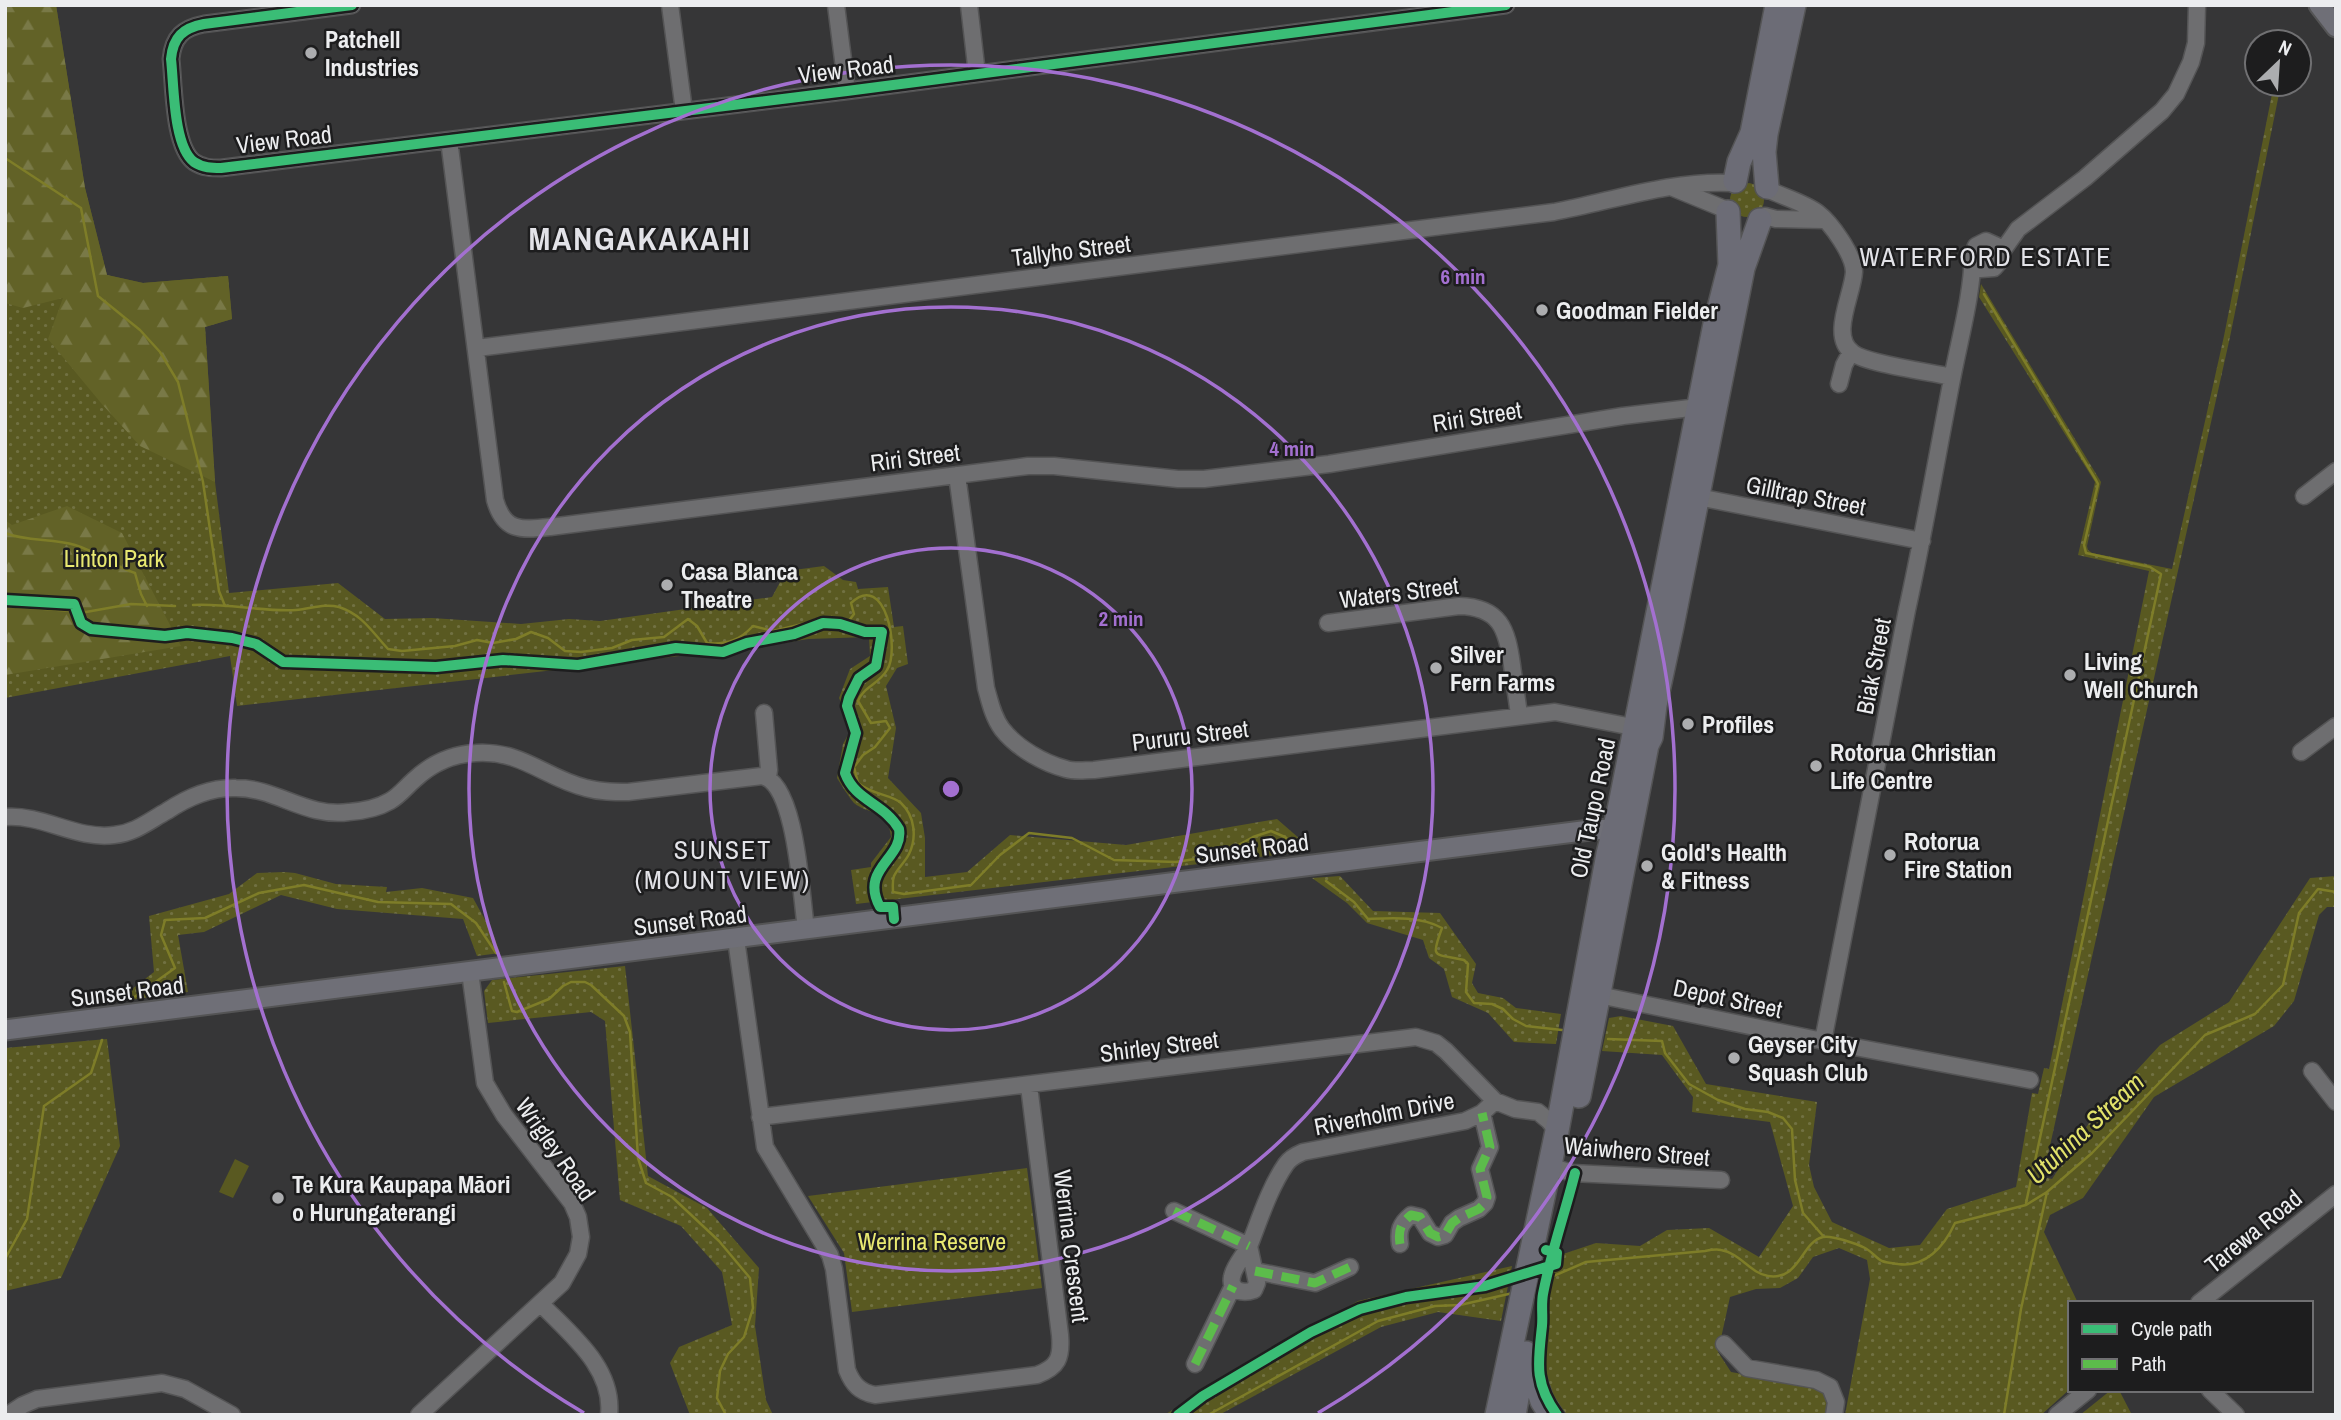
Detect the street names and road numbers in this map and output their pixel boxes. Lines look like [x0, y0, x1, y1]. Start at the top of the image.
street label: View Road [796, 47, 896, 91]
street label: View Road [234, 117, 334, 161]
street label: Tallyho Street [1010, 227, 1133, 273]
street label: Riri Street [1430, 393, 1524, 439]
street label: Riri Street [869, 436, 962, 478]
street label: Gilltrap Street [1743, 468, 1869, 522]
street label: Waters Street [1338, 569, 1461, 615]
street label: Biak Street [1848, 615, 1898, 717]
street label: Pururu Street [1130, 712, 1251, 758]
street label: Old Taupo Road [1562, 735, 1622, 881]
street label: Sunset Road [1194, 825, 1310, 871]
street label: Sunset Road [632, 897, 748, 943]
street label: Sunset Road [69, 968, 185, 1014]
street label: Depot Street [1671, 971, 1786, 1025]
street label: Shirley Street [1098, 1023, 1221, 1069]
street label: Riverholm Drive [1311, 1084, 1457, 1142]
street label: Wrigley Road [509, 1091, 603, 1207]
street label: Waiwhero Street [1563, 1129, 1712, 1173]
street label: Werrina Crescent [1047, 1168, 1097, 1325]
street label: Tarewa Road [2198, 1182, 2308, 1280]

